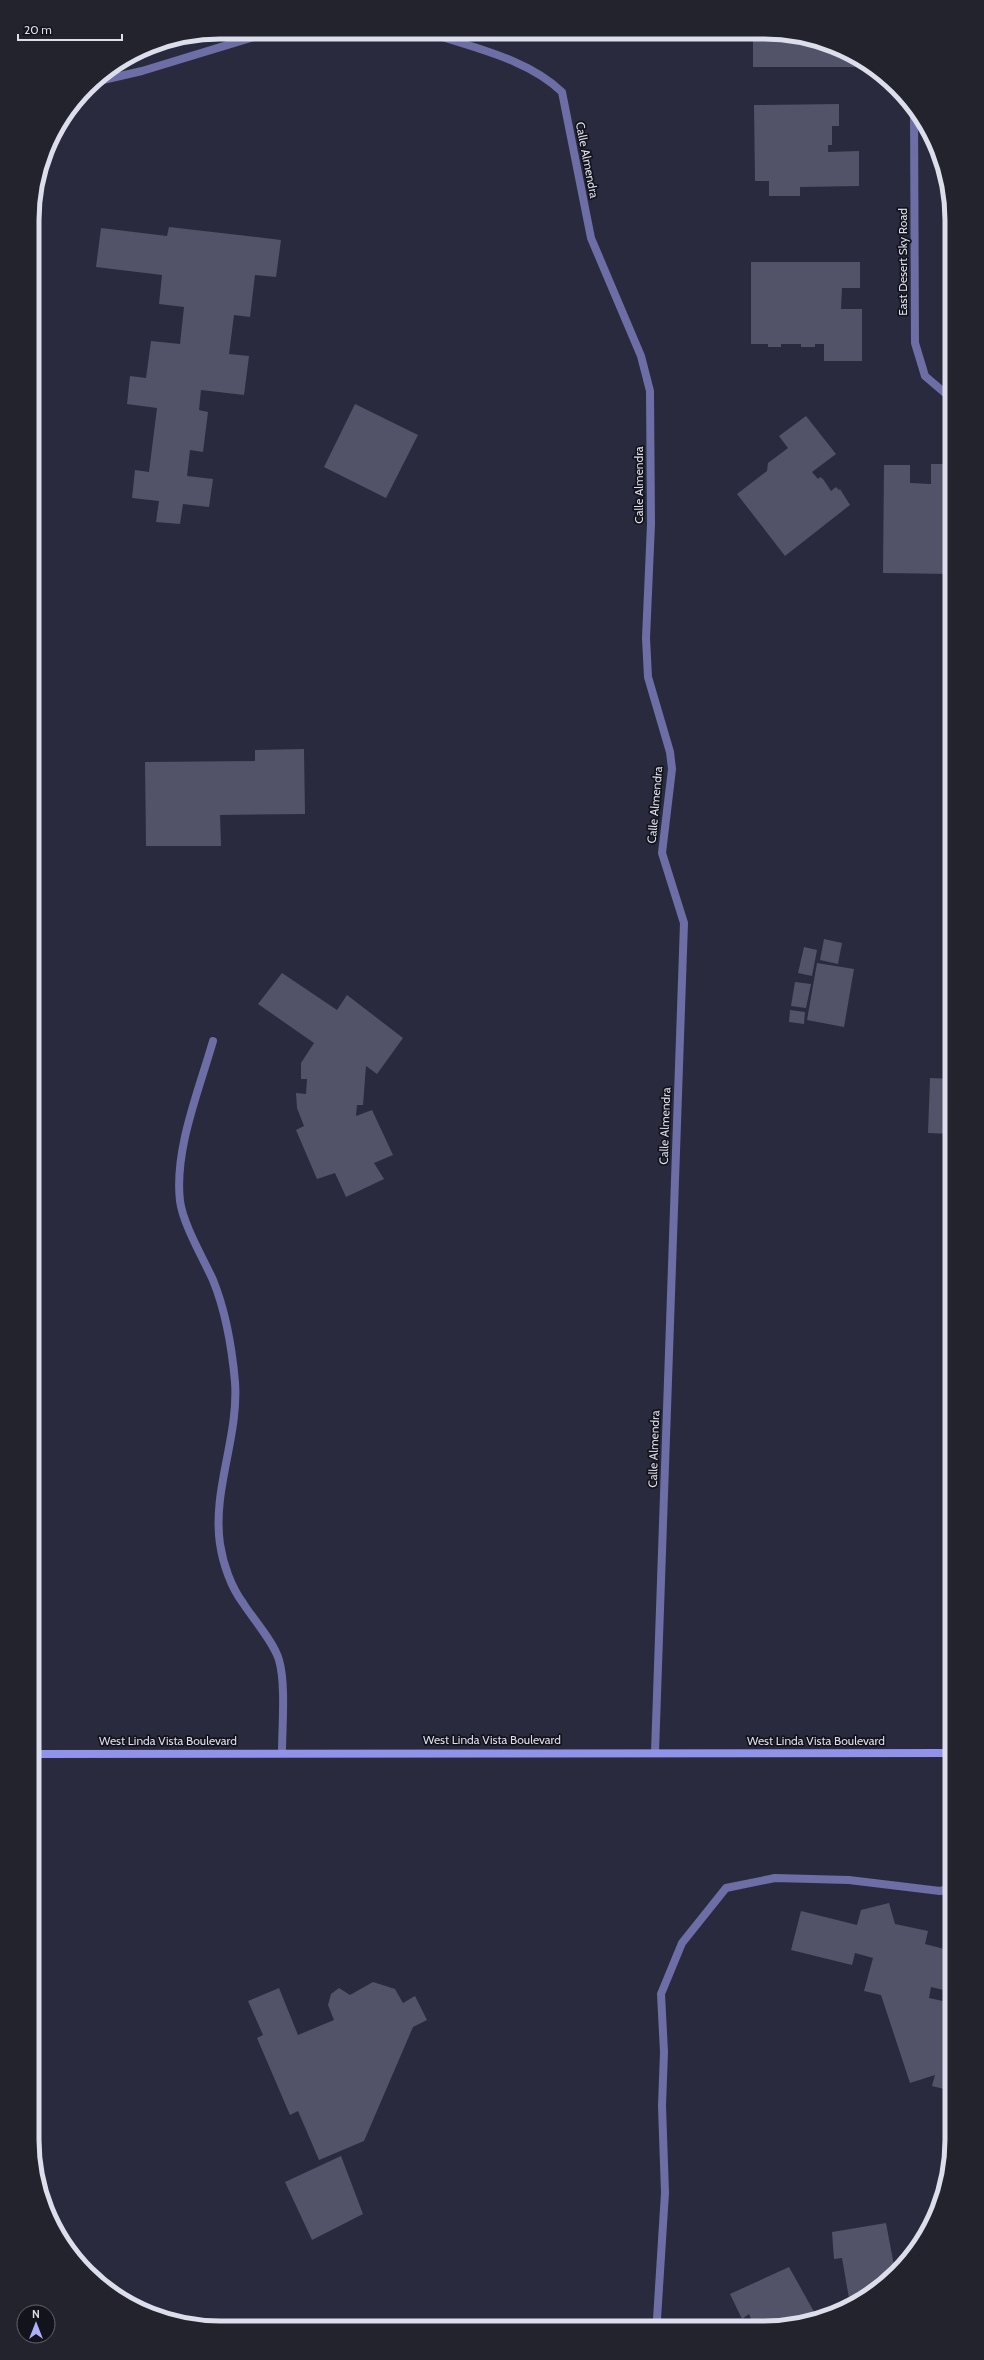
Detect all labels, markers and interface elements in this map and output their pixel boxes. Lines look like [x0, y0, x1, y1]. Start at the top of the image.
scale bar [18, 16, 122, 42]
text: 20 m [24, 22, 52, 37]
street label: Calle Almendra [573, 121, 602, 199]
street label: East Desert Sky Road [895, 208, 910, 316]
street label: Calle Almendra [631, 446, 646, 524]
street label: Calle Almendra [644, 766, 665, 844]
street label: Calle Almendra [656, 1087, 673, 1165]
street label: Calle Almendra [645, 1410, 662, 1488]
street label: West Linda Vista Boulevard [423, 1732, 561, 1747]
street label: West Linda Vista Boulevard [99, 1733, 237, 1748]
street label: West Linda Vista Boulevard [747, 1733, 885, 1748]
north arrow [16, 2304, 56, 2344]
text: N [32, 2307, 40, 2321]

